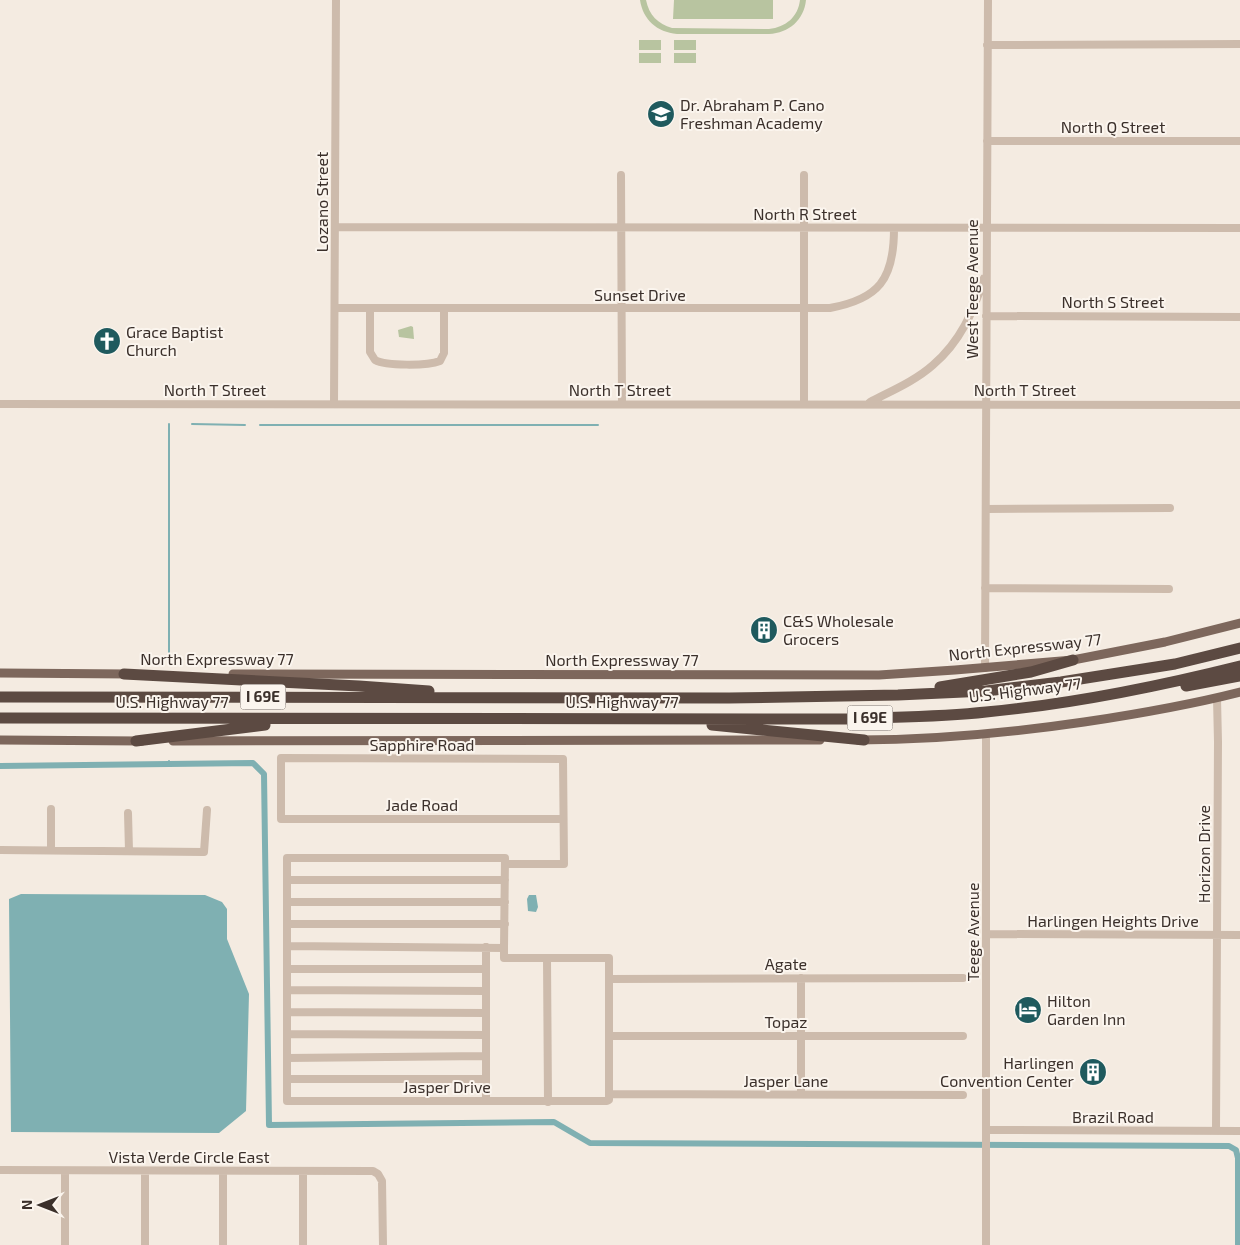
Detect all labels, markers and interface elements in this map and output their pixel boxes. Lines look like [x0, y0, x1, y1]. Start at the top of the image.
place label: Dr. Abraham P. Cano Freshman Academy [680, 95, 825, 132]
school or university icon: Dr. Abraham P. Cano Freshman Academy [646, 99, 676, 129]
street label: North Q Street [1061, 117, 1165, 137]
street label: Lozano Street [312, 152, 331, 252]
street label: North R Street [753, 204, 857, 223]
street label: West Teege Avenue [962, 219, 981, 359]
street label: Sunset Drive [594, 285, 686, 304]
street label: North S Street [1062, 292, 1164, 311]
place label: Grace Baptist Church [126, 322, 223, 359]
church icon: Grace Baptist Church [92, 326, 122, 356]
street label: North T Street [164, 380, 266, 399]
street label: North T Street [569, 380, 671, 399]
street label: North T Street [974, 380, 1076, 399]
place label: C&S Wholesale Grocers [783, 611, 894, 648]
building icon: C&S Wholesale Grocers [749, 615, 779, 645]
street label: North Expressway 77 [948, 629, 1102, 664]
street label: North Expressway 77 [140, 649, 294, 668]
street label: North Expressway 77 [545, 650, 699, 669]
street label: U.S. Highway 77 [968, 673, 1082, 706]
road number: I 69E [240, 684, 286, 710]
street label: U.S. Highway 77 [115, 692, 229, 711]
street label: U.S. Highway 77 [565, 692, 679, 711]
road number: I 69E [848, 706, 892, 730]
street label: Sapphire Road [370, 735, 474, 754]
street label: Jade Road [386, 795, 458, 814]
street label: Horizon Drive [1194, 805, 1213, 903]
street label: Teege Avenue [963, 883, 982, 981]
street label: Harlingen Heights Drive [1027, 911, 1199, 930]
street label: Agate [765, 954, 807, 973]
place label: Hilton Garden Inn [1047, 991, 1126, 1028]
hotel icon: Hilton Garden Inn [1013, 995, 1043, 1025]
street label: Topaz [765, 1012, 807, 1031]
place label: Harlingen Convention Center [940, 1053, 1075, 1090]
building icon: Harlingen Convention Center [1078, 1057, 1108, 1087]
street label: Jasper Lane [744, 1071, 828, 1090]
street label: Jasper Drive [403, 1077, 491, 1096]
street label: Brazil Road [1072, 1107, 1154, 1126]
street label: Vista Verde Circle East [108, 1147, 270, 1166]
north arrow [15, 1180, 65, 1230]
text: N [18, 1200, 35, 1210]

